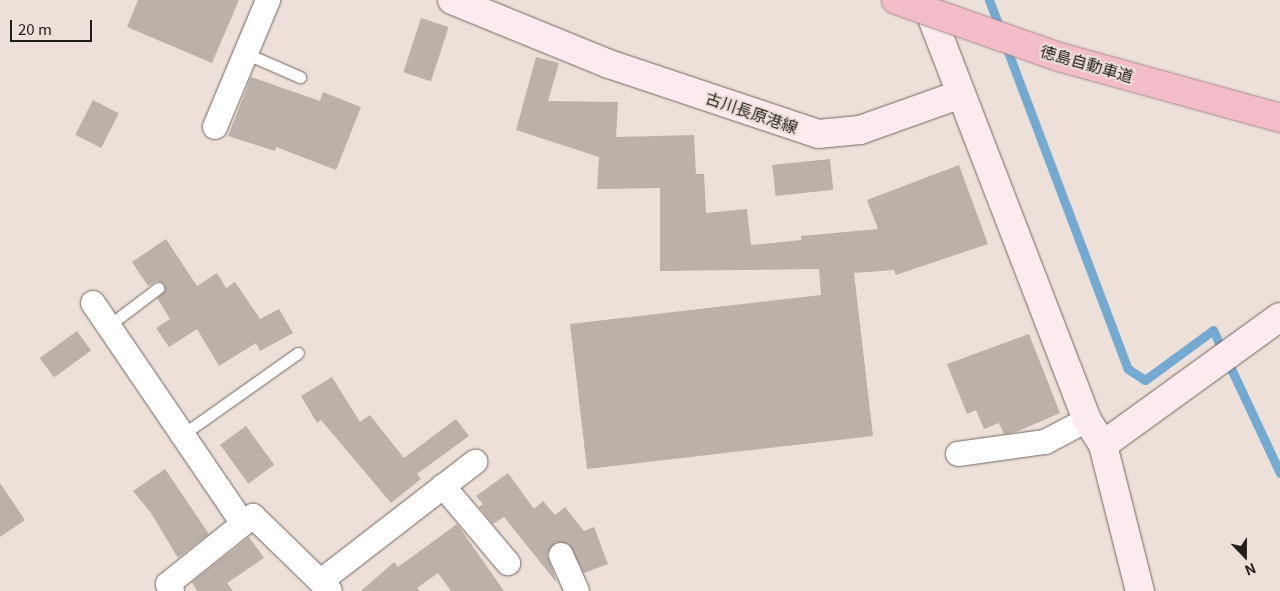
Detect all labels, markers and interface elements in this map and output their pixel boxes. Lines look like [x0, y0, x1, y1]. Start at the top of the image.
scale bar [12, 10, 95, 42]
text: 20 m [18, 18, 52, 39]
street label: 徳島自動車道 [1038, 41, 1136, 85]
street label: 古川長原港線 [703, 87, 801, 137]
north arrow [1220, 531, 1270, 581]
text: N [1242, 559, 1259, 581]

